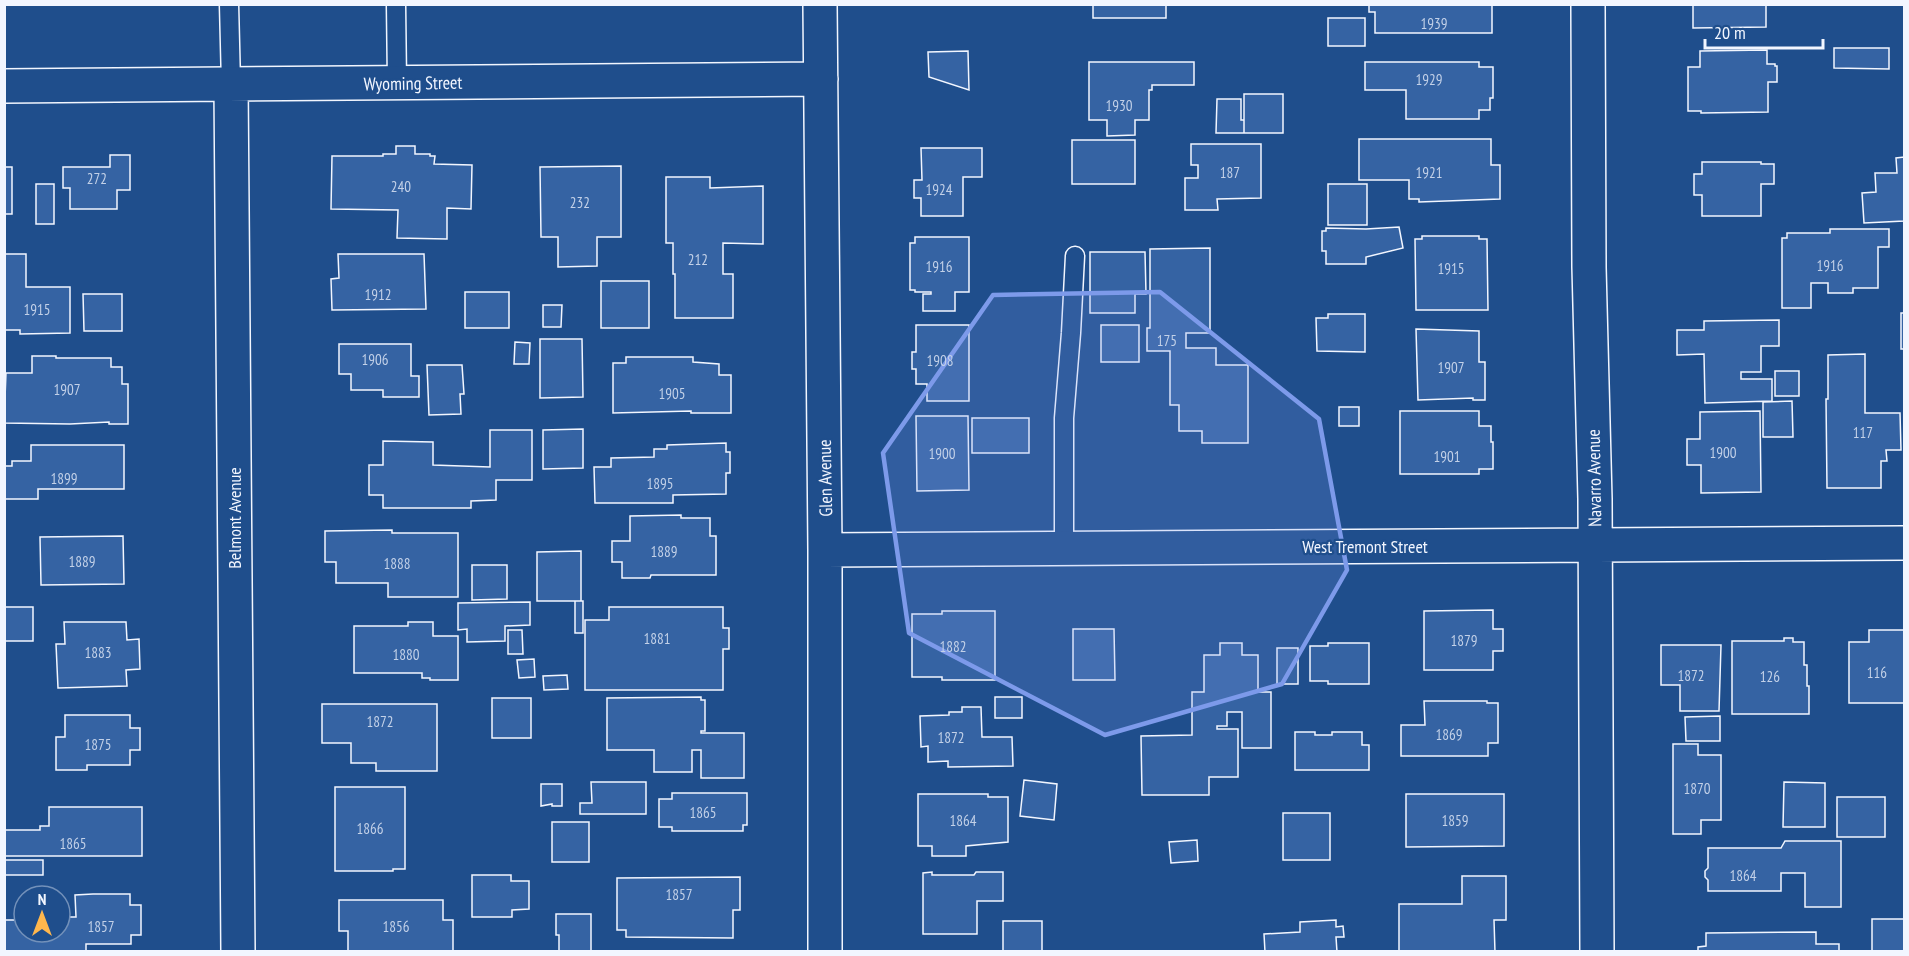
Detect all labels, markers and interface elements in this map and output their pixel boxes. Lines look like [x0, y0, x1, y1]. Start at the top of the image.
scale bar [1705, 12, 1824, 50]
house number: 1939 [1420, 14, 1448, 33]
text: 20 m [1714, 21, 1746, 44]
house number: 1929 [1415, 70, 1443, 89]
street label: Wyoming Street [363, 71, 463, 95]
house number: 1930 [1105, 96, 1133, 115]
house number: 187 [1220, 163, 1240, 182]
house number: 1921 [1415, 163, 1443, 182]
house number: 272 [87, 169, 107, 188]
house number: 240 [391, 177, 411, 196]
house number: 1924 [925, 180, 953, 199]
house number: 232 [570, 193, 590, 212]
house number: 212 [688, 250, 708, 269]
house number: 1916 [1816, 256, 1844, 275]
house number: 1916 [925, 257, 953, 276]
house number: 1915 [1437, 259, 1465, 278]
house number: 1912 [364, 285, 392, 304]
house number: 1915 [23, 300, 51, 319]
house number: 175 [1157, 331, 1177, 350]
house number: 1906 [361, 350, 389, 369]
house number: 1908 [926, 351, 954, 370]
house number: 1907 [1437, 358, 1465, 377]
house number: 1907 [53, 380, 81, 399]
house number: 1905 [658, 384, 686, 403]
house number: 117 [1853, 423, 1873, 442]
street label: Navarro Avenue [1582, 429, 1606, 527]
street label: Glen Avenue [813, 439, 837, 517]
house number: 1900 [1709, 443, 1737, 462]
house number: 1900 [928, 444, 956, 463]
house number: 1901 [1433, 447, 1461, 466]
street label: Belmont Avenue [223, 467, 246, 569]
house number: 1899 [50, 469, 78, 488]
house number: 1895 [646, 474, 674, 493]
street label: West Tremont Street [1302, 535, 1428, 558]
house number: 1889 [650, 542, 678, 561]
house number: 1889 [68, 552, 96, 571]
house number: 1888 [383, 554, 411, 573]
house number: 1881 [643, 629, 671, 648]
house number: 1879 [1450, 631, 1478, 650]
house number: 1882 [939, 637, 967, 656]
house number: 1883 [84, 643, 112, 662]
house number: 1880 [392, 645, 420, 664]
house number: 116 [1867, 663, 1887, 682]
house number: 1872 [1677, 666, 1705, 685]
house number: 126 [1760, 667, 1780, 686]
house number: 1872 [366, 712, 394, 731]
house number: 1869 [1435, 725, 1463, 744]
house number: 1872 [937, 728, 965, 747]
house number: 1875 [84, 735, 112, 754]
house number: 1870 [1683, 779, 1711, 798]
house number: 1865 [689, 803, 717, 822]
house number: 1864 [949, 811, 977, 830]
house number: 1859 [1441, 811, 1469, 830]
house number: 1866 [356, 819, 384, 838]
house number: 1865 [59, 834, 87, 853]
house number: 1864 [1729, 866, 1757, 885]
north arrow [12, 884, 72, 944]
house number: 1857 [665, 885, 693, 904]
text: N [38, 889, 46, 909]
house number: 1857 [87, 917, 115, 936]
house number: 1856 [382, 917, 410, 936]

